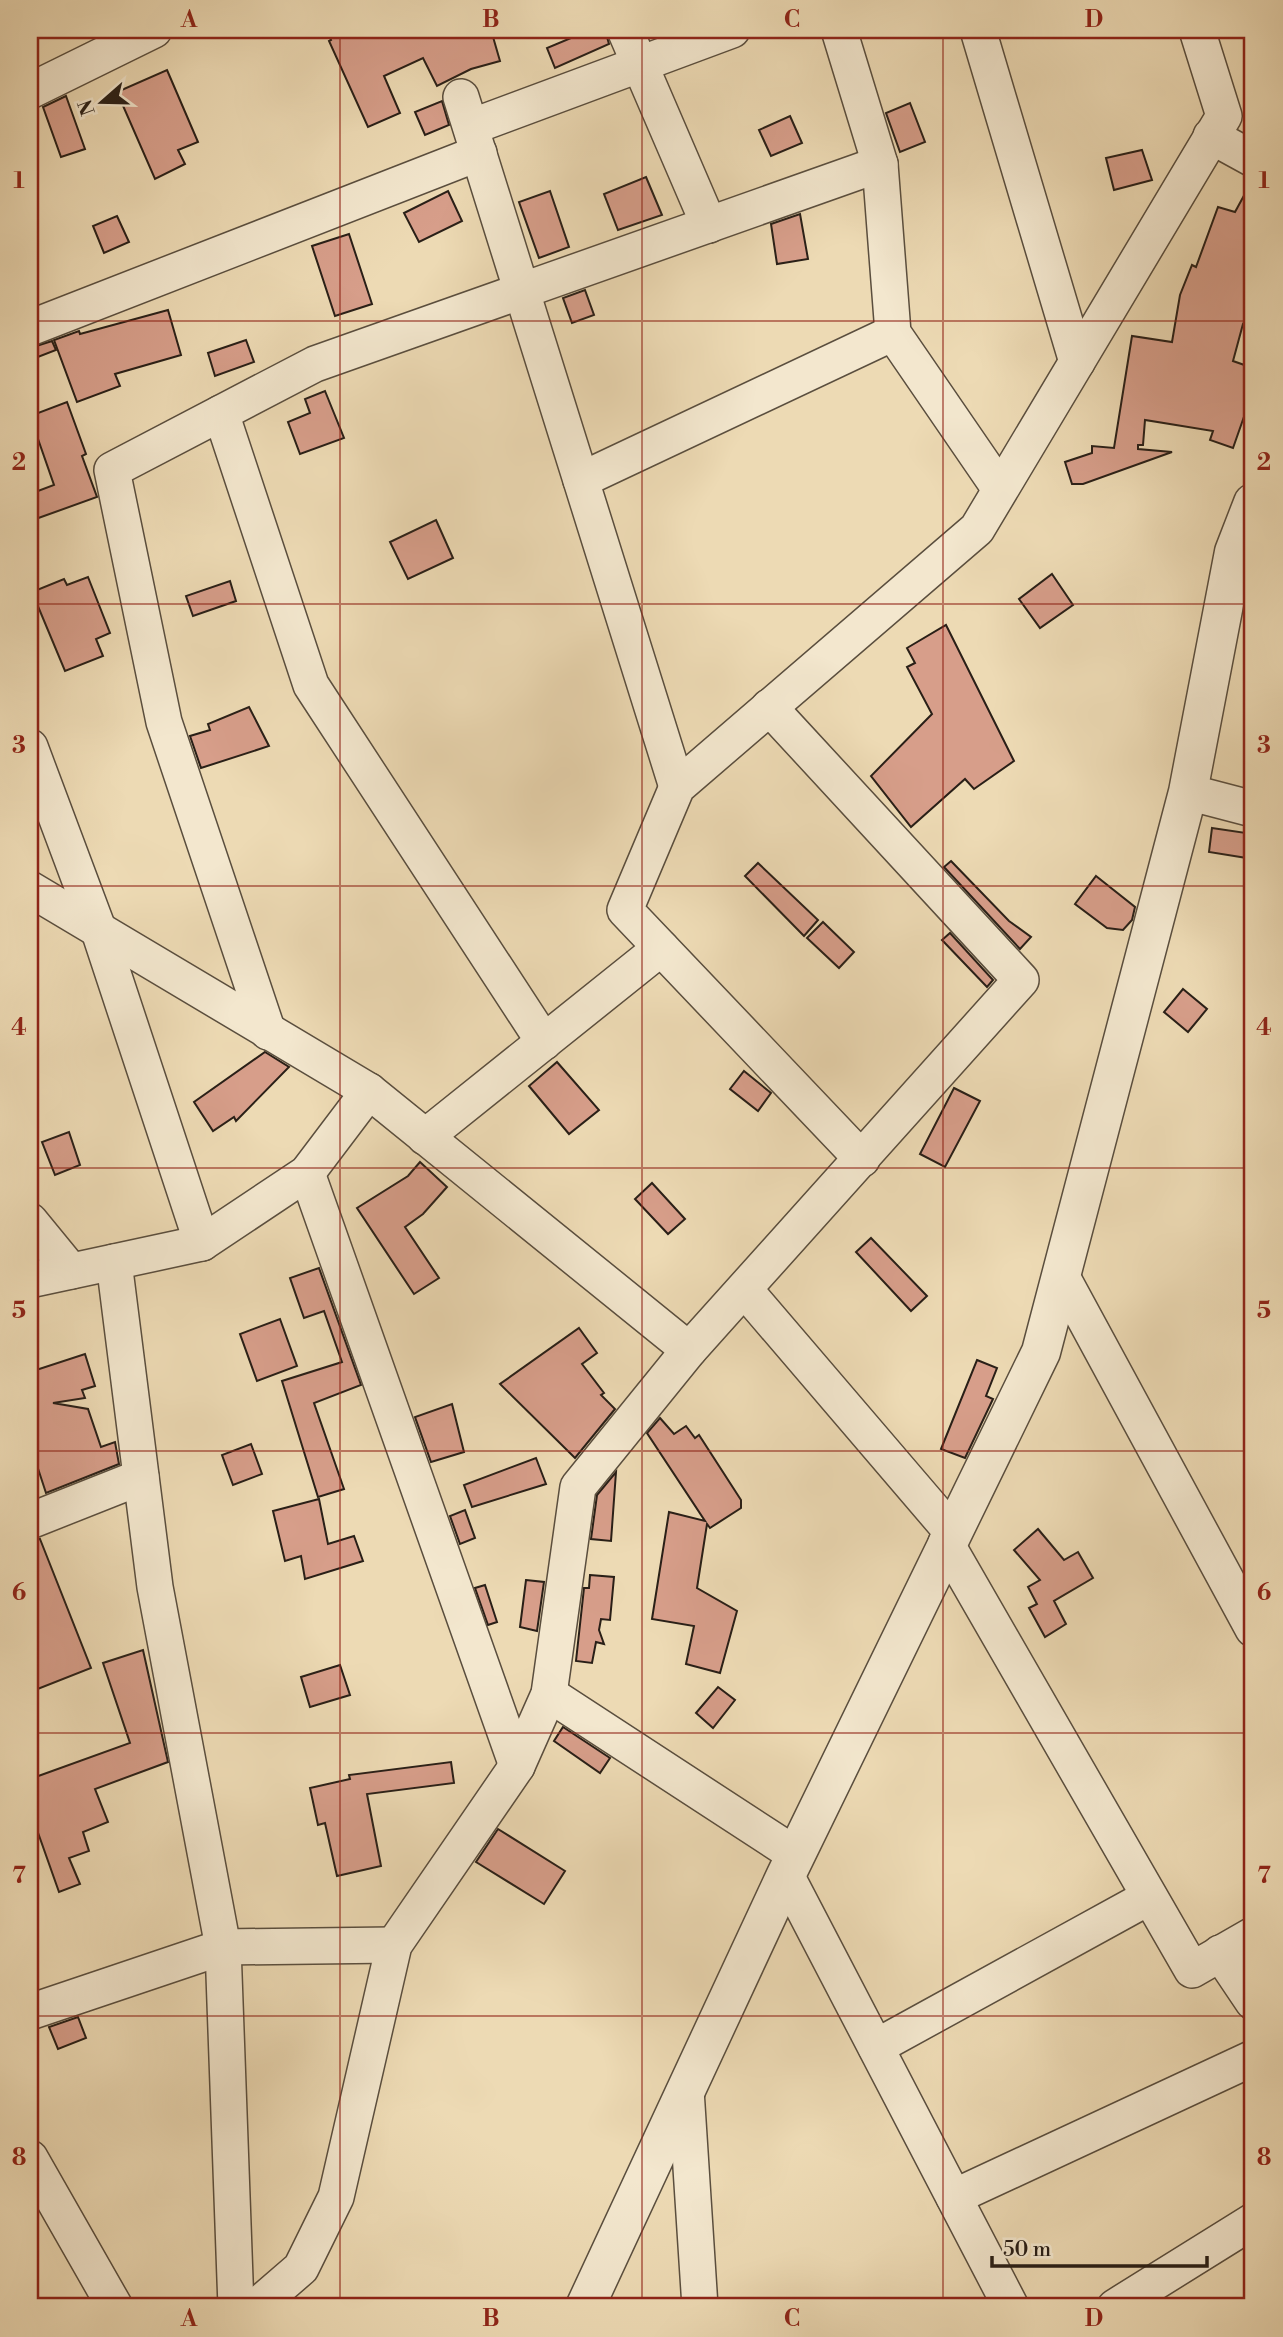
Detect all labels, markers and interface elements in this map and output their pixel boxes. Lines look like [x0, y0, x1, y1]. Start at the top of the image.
text: A [180, 6, 198, 34]
text: B [482, 6, 500, 34]
text: C [784, 6, 800, 34]
text: D [1085, 6, 1103, 34]
north arrow [66, 66, 136, 136]
text: N [73, 96, 101, 119]
text: 1 [13, 167, 25, 195]
text: 1 [1258, 167, 1270, 195]
text: 2 [12, 449, 26, 477]
text: 2 [1257, 449, 1271, 477]
text: 3 [12, 732, 26, 760]
text: 3 [1257, 732, 1271, 760]
text: 4 [11, 1014, 27, 1042]
text: 4 [1256, 1014, 1272, 1042]
text: 5 [12, 1297, 26, 1325]
text: 5 [1257, 1297, 1271, 1325]
text: 6 [12, 1579, 26, 1607]
text: 6 [1257, 1579, 1271, 1607]
text: 7 [12, 1862, 26, 1890]
text: 7 [1257, 1862, 1271, 1890]
text: 8 [12, 2144, 26, 2172]
text: 8 [1257, 2144, 1271, 2172]
scale bar [992, 2225, 1208, 2269]
text: 50 m [1003, 2237, 1051, 2263]
text: A [180, 2305, 198, 2333]
text: B [482, 2305, 500, 2333]
text: C [784, 2305, 800, 2333]
text: D [1085, 2305, 1103, 2333]

